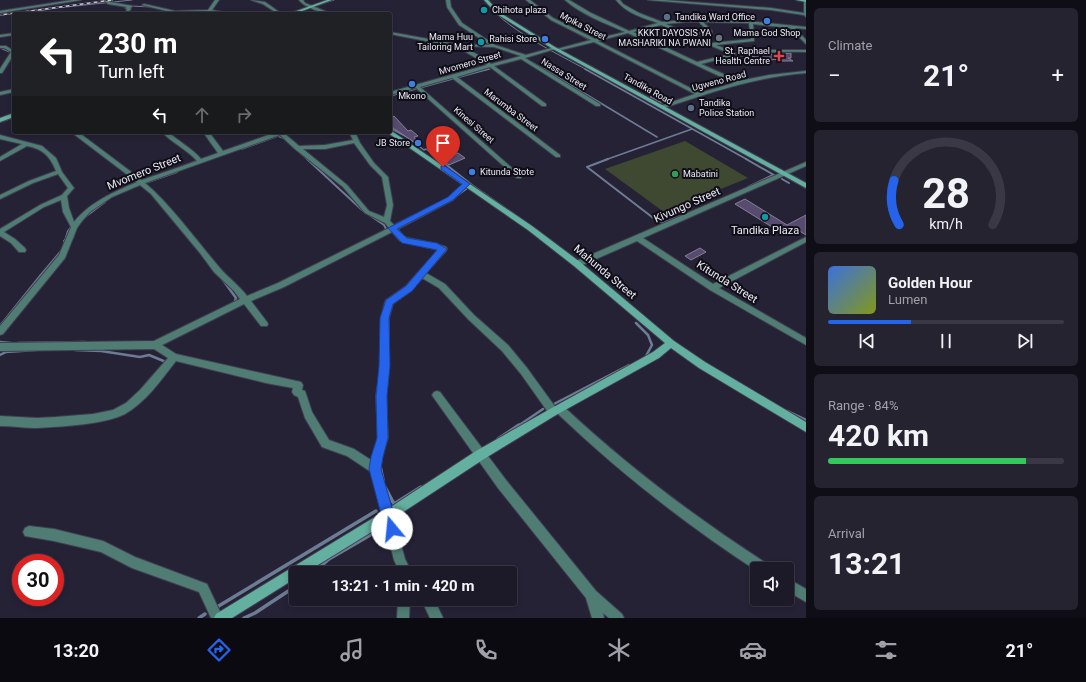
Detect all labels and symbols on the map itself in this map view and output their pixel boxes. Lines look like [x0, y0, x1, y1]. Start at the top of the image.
marker: Chihota plaza [479, 5, 489, 15]
place label: Chihota plaza [492, 5, 547, 15]
street label: Mpika Street [558, 10, 608, 42]
marker: Tandika Ward Office [662, 12, 672, 22]
place label: Tandika Ward Office [675, 12, 755, 22]
marker: Mama God Shop [762, 16, 772, 26]
place label: KKKT DAYOSIS YA MASHARIKI NA PWANI [618, 28, 711, 48]
place label: Mama God Shop [734, 28, 800, 38]
place label: Mama Huu Tailoring Mart [417, 32, 473, 52]
marker: KKKT DAYOSIS YA MASHARIKI NA PWANI [714, 33, 724, 43]
place label: Rahisi Store [489, 34, 537, 44]
marker: Rahisi Store [540, 34, 550, 44]
marker: Mama Huu Tailoring Mart [476, 37, 486, 47]
place label: St. Raphael Health Centre [715, 46, 770, 66]
street label: Mvomero Street [438, 49, 502, 77]
marker: St. Raphael Health Centre [773, 50, 785, 62]
street label: Nassa Street [540, 56, 589, 92]
street label: Ugweno Road [691, 69, 747, 93]
street label: Tandika Road [622, 71, 674, 107]
marker: Mkono [407, 79, 417, 89]
street label: Marumba Street [482, 87, 540, 133]
place label: Mkono [398, 91, 426, 101]
place label: Tandika Police Station [699, 98, 754, 118]
marker: Tandika Police Station [686, 103, 696, 113]
street label: Kinesi Street [452, 105, 496, 145]
pin [426, 126, 460, 167]
place label: JB Store [376, 138, 410, 148]
marker: JB Store [413, 138, 423, 148]
street label: Mvomero Street [105, 151, 183, 193]
marker: Kitunda Stote [467, 167, 477, 177]
place label: Kitunda Stote [480, 167, 534, 177]
marker: Mabatini [670, 169, 680, 179]
place label: Mabatini [683, 169, 718, 179]
street label: Kivungo Street [652, 184, 723, 225]
marker: Tandika Plaza [760, 212, 770, 222]
place label: Tandika Plaza [731, 224, 799, 237]
street label: Mahunda Street [571, 242, 639, 302]
street label: Kitunda Street [694, 258, 760, 306]
position arrow [371, 508, 413, 550]
speed limit sign: 30 [12, 554, 64, 606]

